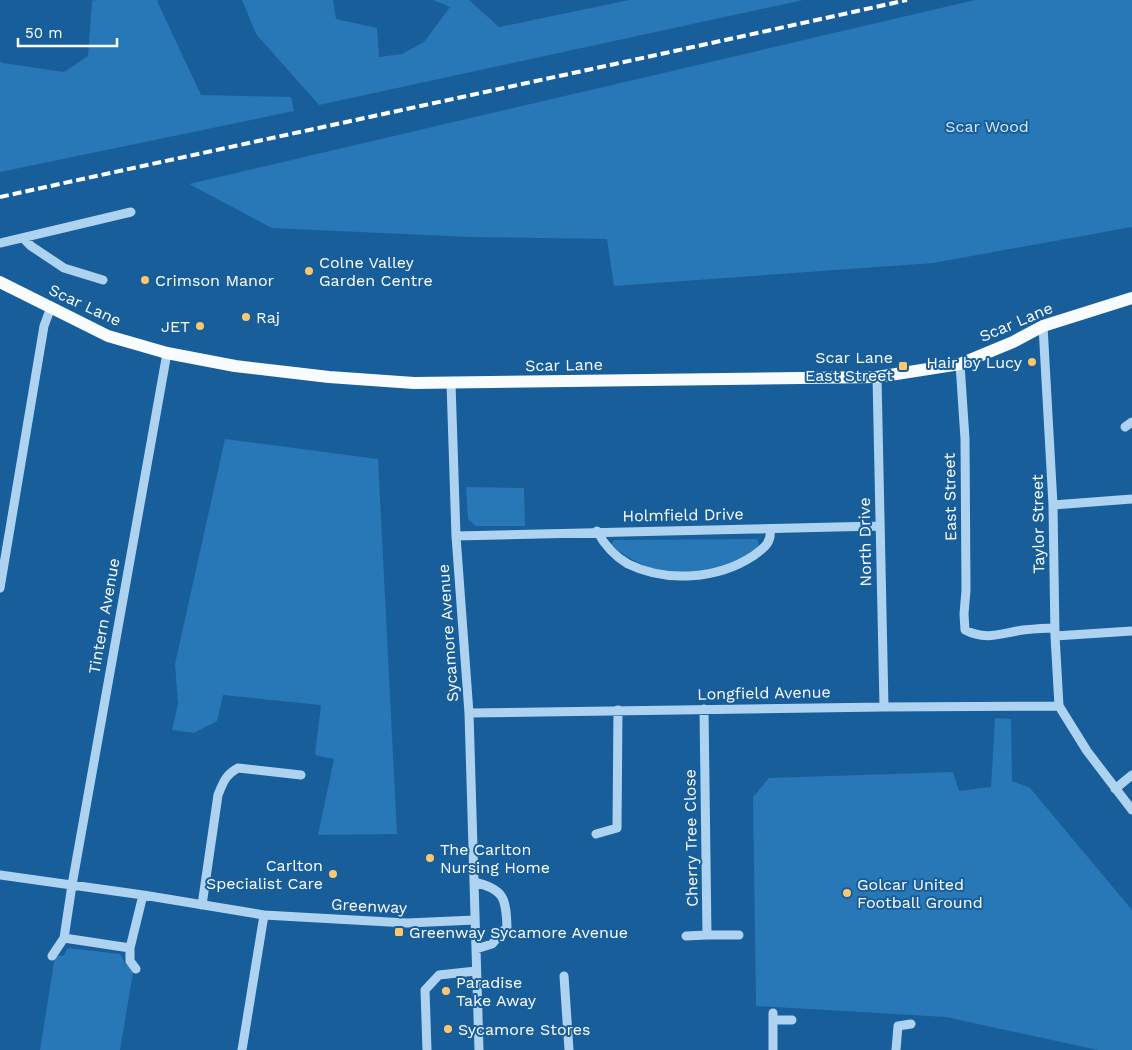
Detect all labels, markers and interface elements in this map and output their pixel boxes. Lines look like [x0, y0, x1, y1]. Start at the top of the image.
scale bar [18, 15, 116, 47]
text: 50 m [25, 24, 62, 42]
park label: Scar Wood [945, 117, 1029, 136]
place label: Colne Valley Garden Centre [319, 253, 433, 290]
marker: Colne Valley Garden Centre [303, 265, 315, 277]
place label: Crimson Manor [155, 271, 275, 290]
marker: Crimson Manor [139, 274, 151, 286]
street label: Scar Lane [46, 280, 124, 330]
street label: Scar Lane [977, 298, 1055, 346]
place label: Raj [256, 308, 280, 327]
marker: Raj [240, 311, 252, 323]
place label: JET [161, 317, 190, 336]
marker: JET [194, 320, 206, 332]
place label: Scar Lane East Street [805, 348, 893, 385]
place label: Hair by Lucy [926, 353, 1023, 372]
street label: Scar Lane [525, 355, 603, 375]
marker: Hair by Lucy [1026, 356, 1038, 368]
marker: Scar Lane East Street [897, 360, 909, 372]
street label: East Street [940, 453, 960, 541]
street label: Taylor Street [1028, 474, 1048, 574]
street label: North Drive [855, 497, 875, 587]
street label: Holmfield Drive [622, 504, 744, 526]
street label: Tintern Avenue [84, 557, 124, 675]
street label: Sycamore Avenue [434, 564, 462, 702]
street label: Longfield Avenue [697, 682, 831, 704]
street label: Cherry Tree Close [680, 769, 702, 907]
place label: The Carlton Nursing Home [440, 840, 550, 877]
marker: The Carlton Nursing Home [424, 852, 436, 864]
place label: Carlton Specialist Care [206, 856, 323, 893]
marker: Carlton Specialist Care [327, 868, 339, 880]
place label: Golcar United Football Ground [857, 875, 983, 912]
marker: Golcar United Football Ground [841, 887, 853, 899]
street label: Greenway [330, 895, 408, 918]
place label: Greenway Sycamore Avenue [409, 923, 628, 942]
marker: Greenway Sycamore Avenue [393, 926, 405, 938]
place label: Paradise Take Away [456, 973, 537, 1010]
marker: Paradise Take Away [440, 985, 452, 997]
place label: Sycamore Stores [458, 1020, 590, 1039]
marker: Sycamore Stores [442, 1023, 454, 1035]

